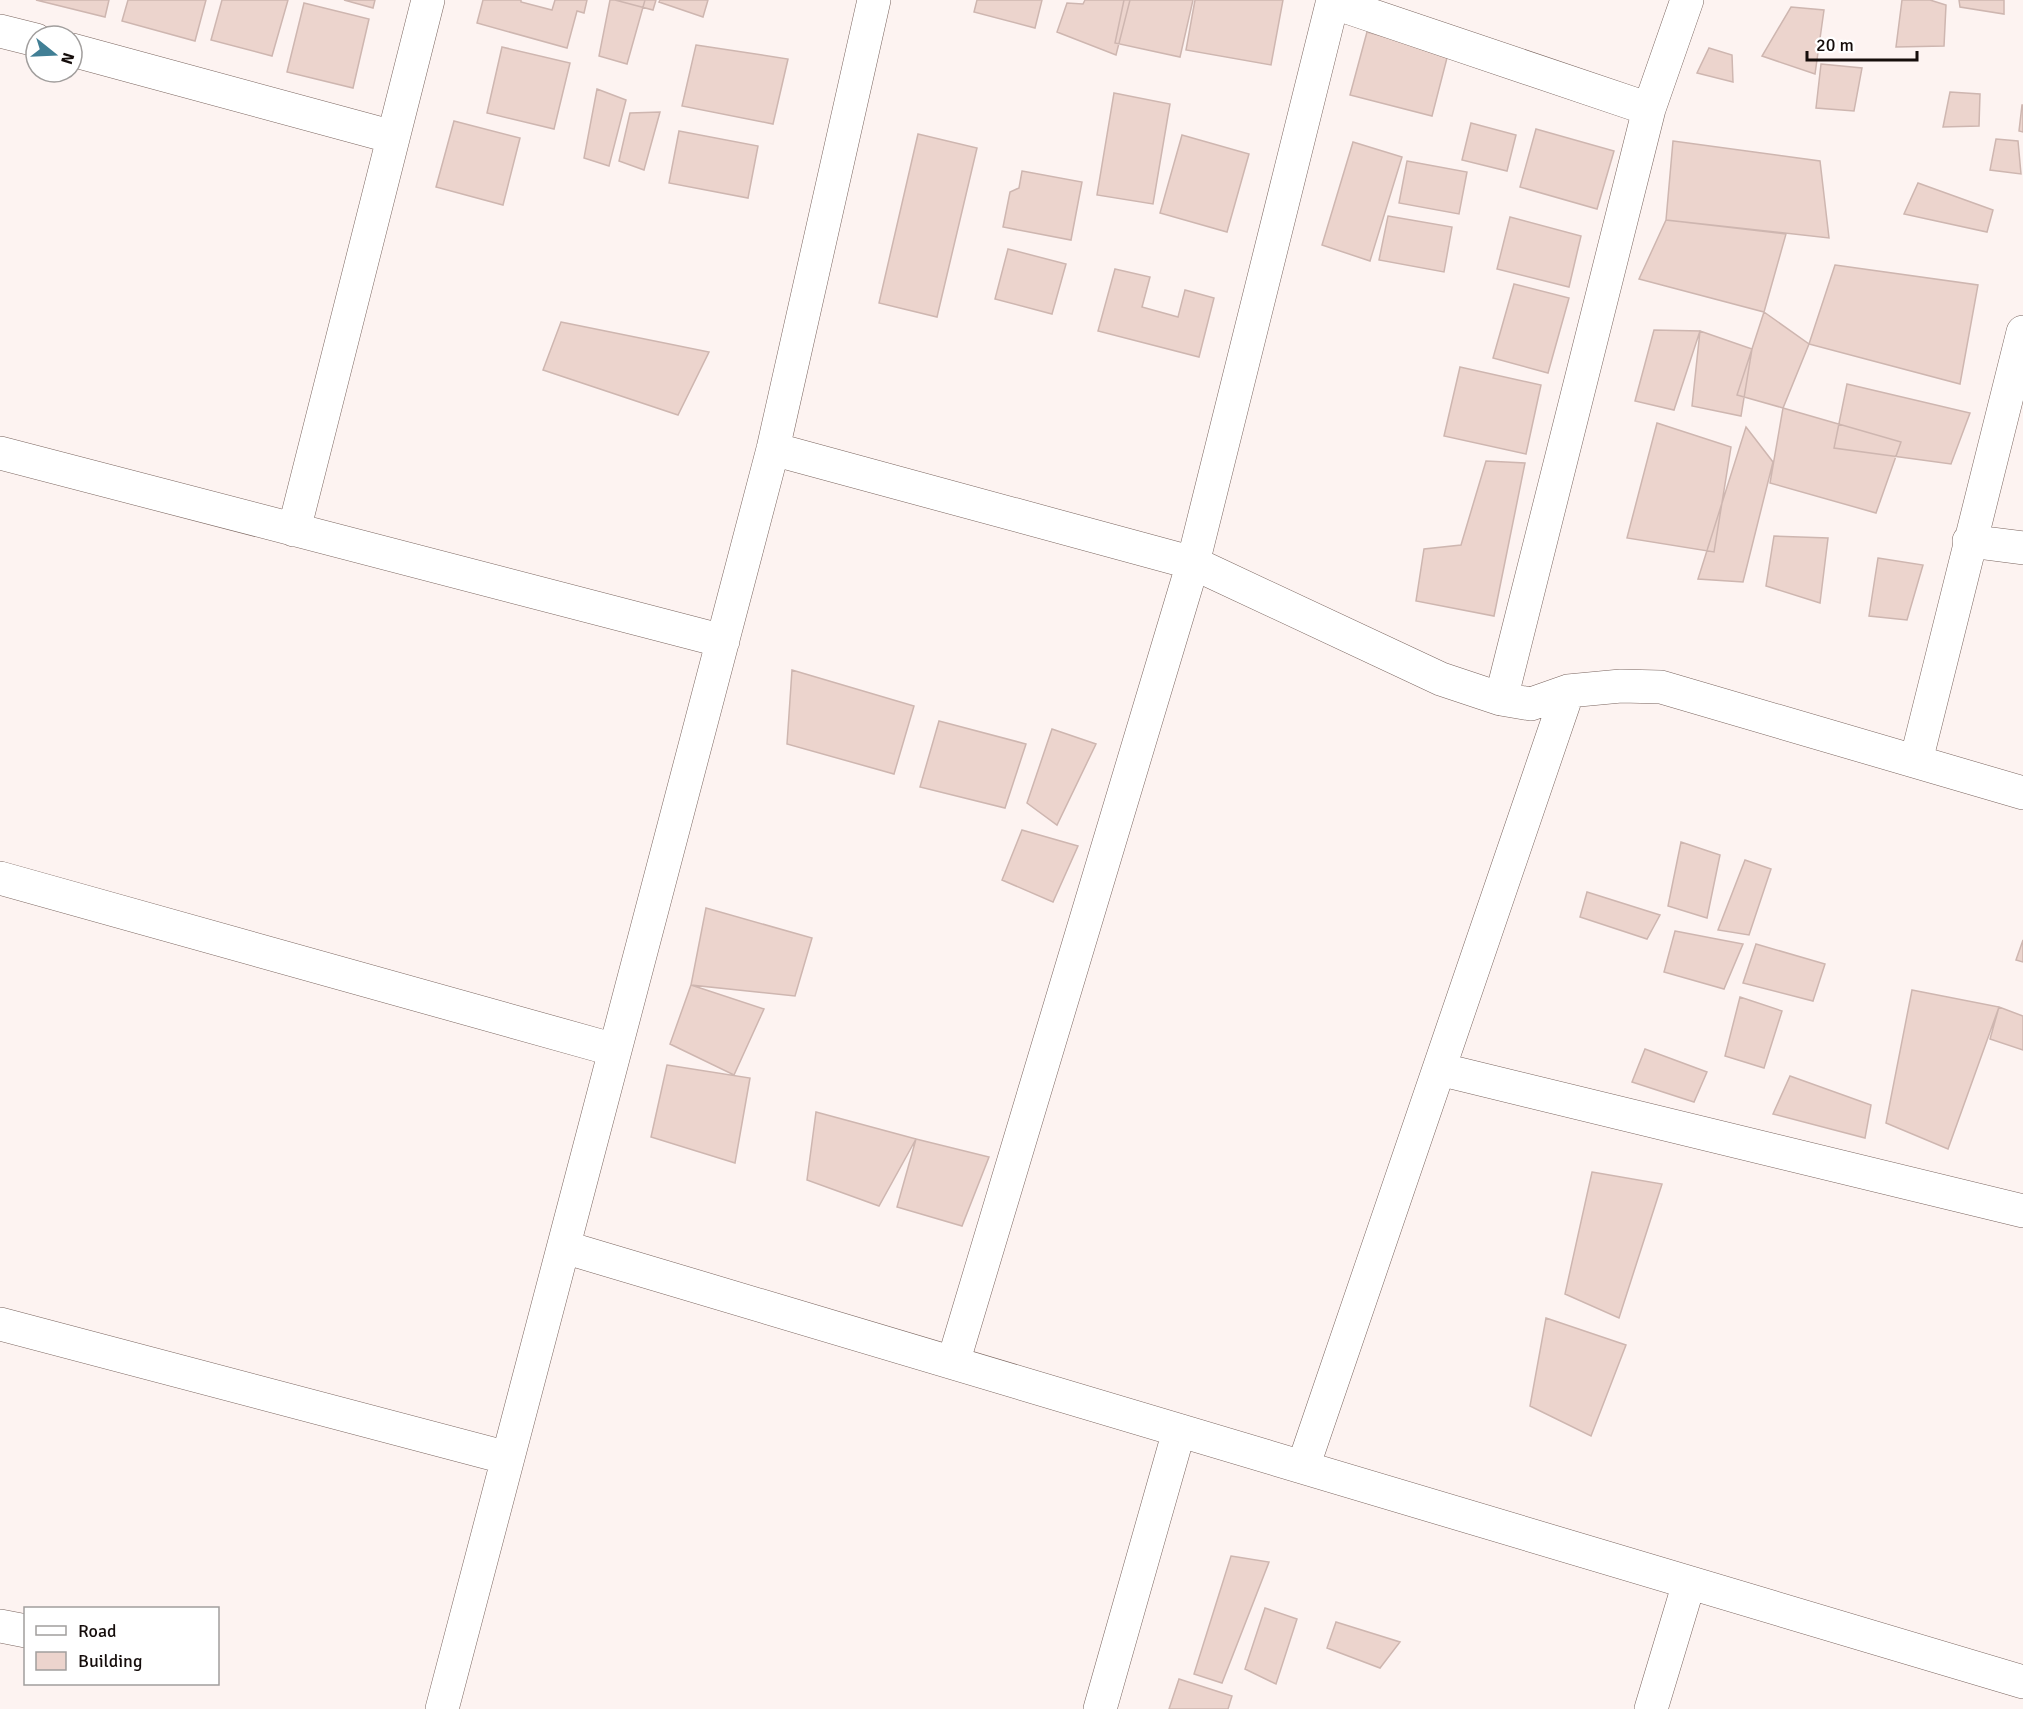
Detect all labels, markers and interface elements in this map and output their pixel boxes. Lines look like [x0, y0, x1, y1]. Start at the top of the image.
north arrow [24, 24, 84, 84]
scale bar [1807, 24, 1916, 62]
text: 20 m [1816, 34, 1854, 56]
text: N [56, 50, 79, 67]
legend [24, 1607, 219, 1685]
text: Road [78, 1620, 117, 1642]
text: Building [78, 1650, 142, 1672]

